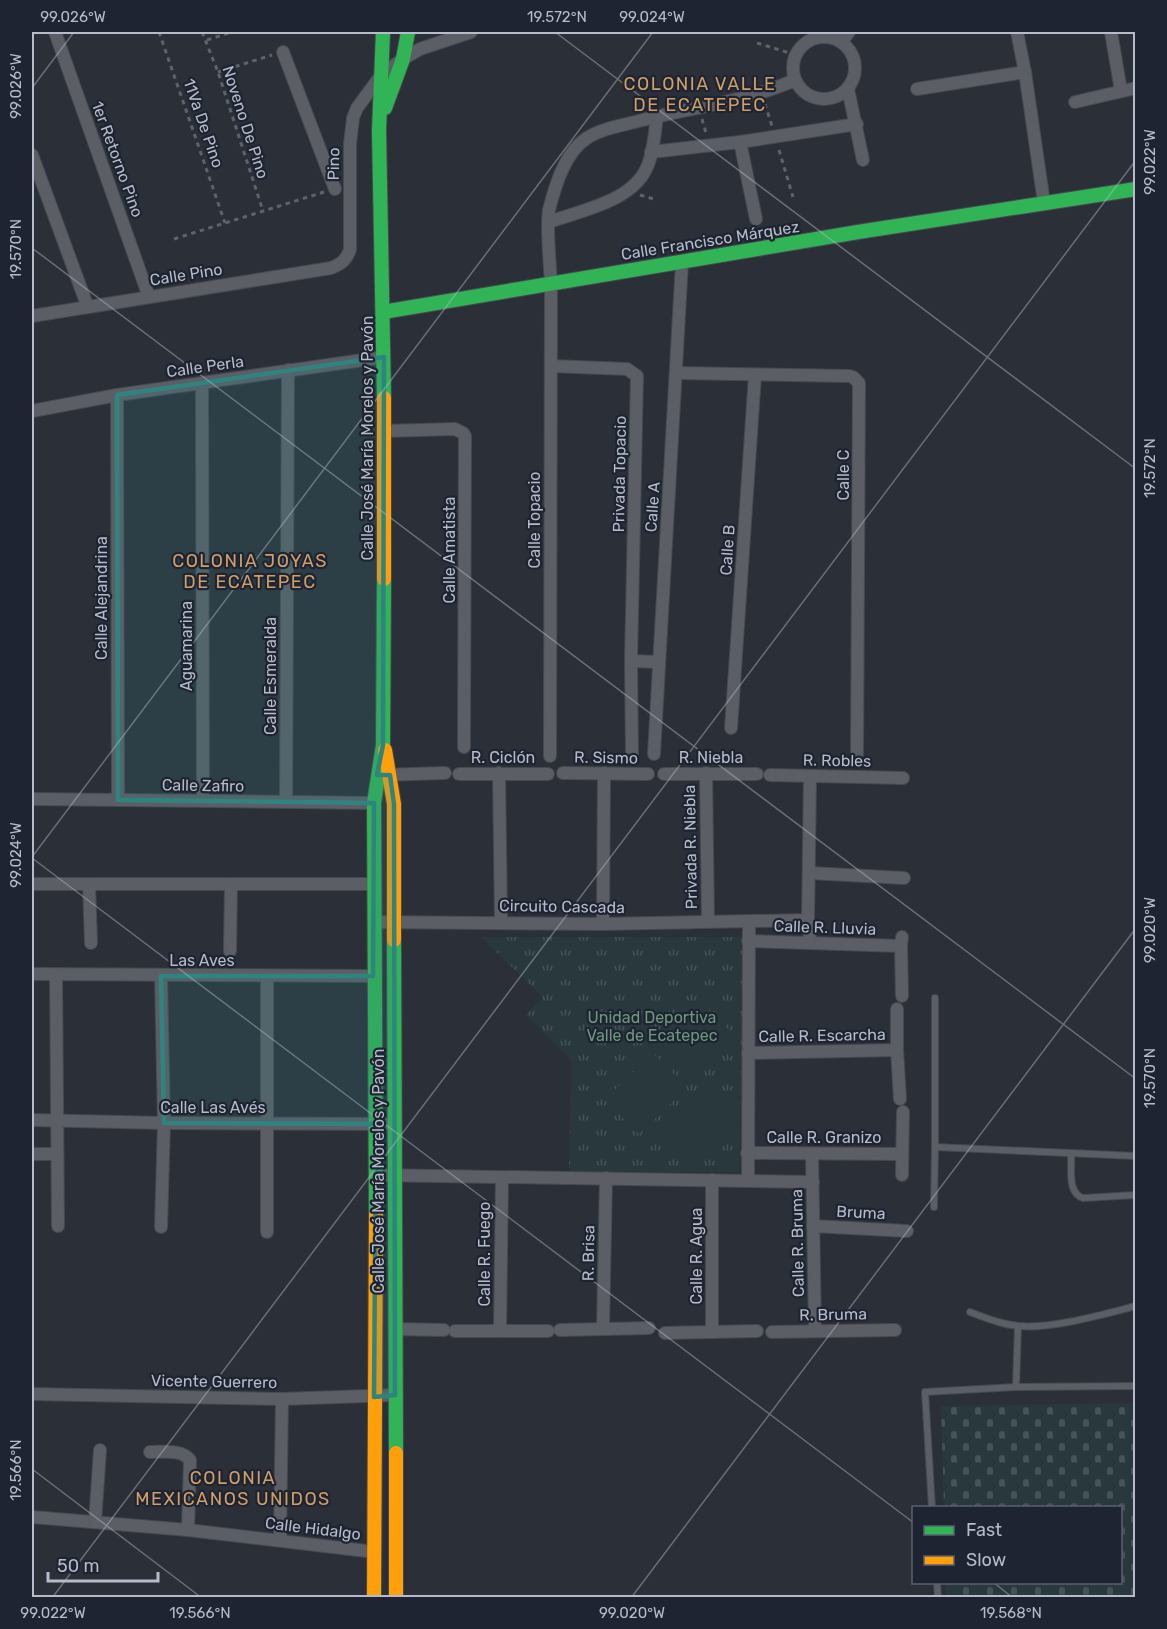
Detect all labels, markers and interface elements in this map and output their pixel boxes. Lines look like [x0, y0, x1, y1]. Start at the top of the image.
text: 99.026°W [40, 8, 106, 26]
text: 19.572°N [527, 8, 587, 26]
text: 99.024°W [619, 8, 685, 26]
text: 99.026°W [7, 53, 25, 119]
street label: Noveno De Pino [218, 63, 273, 181]
district label: COLONIA VALLE DE ECATEPEC [624, 73, 776, 116]
street label: 11Va De Pino [179, 76, 228, 170]
street label: 1er Retorno Pino [88, 99, 147, 220]
text: 99.022°W [1141, 129, 1159, 195]
street label: Pino [324, 147, 343, 181]
street label: Calle Francisco Márquez [620, 217, 801, 264]
text: 19.570°N [7, 219, 25, 279]
street label: Calle Pino [148, 259, 224, 290]
street label: Calle José María Morelos y Pavón [358, 316, 377, 560]
street label: Calle Perla [165, 352, 245, 381]
street label: Privada Topacio [609, 416, 630, 532]
text: 19.572°N [1141, 438, 1159, 498]
street label: Calle C [834, 450, 853, 500]
street label: Calle Topacio [525, 472, 544, 568]
street label: Calle A [641, 481, 664, 533]
street label: Calle Amatista [440, 497, 459, 603]
street label: Calle B [716, 524, 739, 576]
street label: Calle Alejandrina [92, 536, 111, 660]
district label: COLONIA JOYAS DE ECATEPEC [172, 550, 328, 593]
street label: Aguamarina [177, 601, 196, 691]
street label: Calle Esmeralda [261, 617, 280, 735]
street label: R. Sismo [574, 747, 638, 768]
street label: R. Ciclón [471, 748, 535, 767]
street label: R. Niebla [679, 748, 743, 767]
street label: R. Robles [803, 750, 871, 771]
street label: Calle Zafiro [162, 775, 244, 796]
street label: Privada R. Niebla [680, 785, 701, 909]
text: 99.024°W [7, 822, 25, 888]
street label: Circuito Cascada [499, 896, 625, 917]
text: 99.020°W [1141, 897, 1159, 963]
street label: Calle R. Lluvia [773, 916, 877, 939]
street label: Las Aves [169, 951, 235, 970]
park label: Unidad Deportiva Valle de Ecatepec [586, 1008, 718, 1045]
street label: Calle R. Escarcha [758, 1025, 886, 1046]
text: 19.570°N [1141, 1048, 1159, 1108]
street label: Calle José María Morelos y Pavón [369, 1049, 388, 1293]
street label: Calle Las Avés [160, 1098, 266, 1117]
street label: Calle R. Granizo [766, 1128, 882, 1147]
street label: Calle R. Bruma [787, 1189, 808, 1297]
street label: Calle R. Fuego [475, 1201, 494, 1307]
street label: Bruma [836, 1202, 886, 1223]
street label: Calle R. Agua [687, 1208, 706, 1304]
street label: R. Brisa [579, 1225, 598, 1281]
street label: R. Bruma [799, 1304, 867, 1325]
street label: Vicente Guerrero [151, 1371, 277, 1392]
text: 19.566°N [7, 1439, 25, 1501]
district label: COLONIA MEXICANOS UNIDOS [135, 1467, 331, 1510]
legend [912, 1506, 1122, 1584]
street label: Calle Hidalgo [264, 1513, 362, 1544]
text: Fast [966, 1519, 1002, 1541]
scale bar [48, 1545, 158, 1583]
text: Slow [966, 1549, 1006, 1571]
text: 50 m [57, 1555, 100, 1577]
text: 99.022°W [20, 1604, 86, 1622]
text: 19.566°N [169, 1604, 231, 1622]
text: 99.020°W [599, 1604, 665, 1622]
text: 19.568°N [980, 1604, 1042, 1622]

